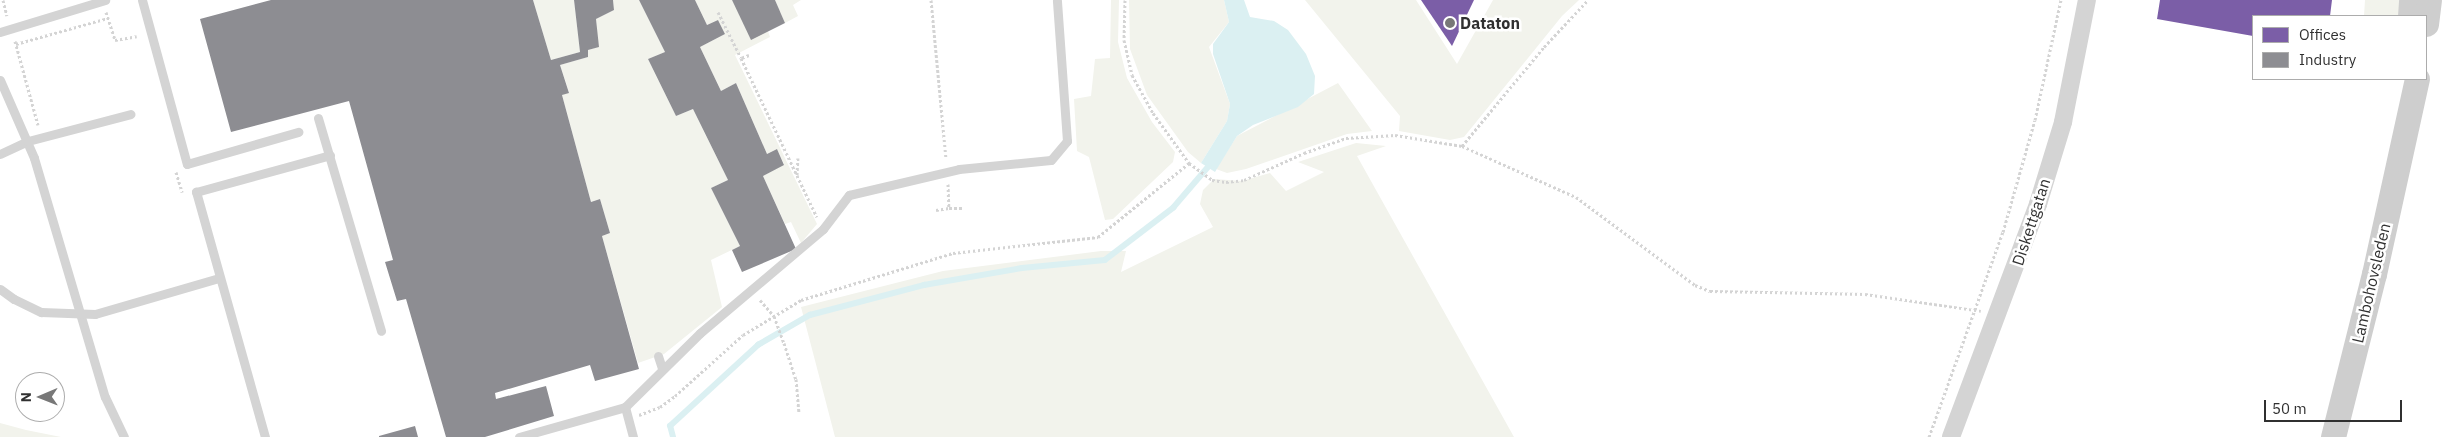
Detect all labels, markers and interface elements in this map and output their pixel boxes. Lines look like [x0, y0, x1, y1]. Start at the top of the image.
place label: Dataton [1460, 13, 1520, 33]
legend [2252, 15, 2427, 80]
marker: Dataton [1444, 17, 1456, 29]
text: Offices [2299, 25, 2346, 44]
text: Industry [2299, 50, 2356, 69]
street label: Diskettgatan [2008, 176, 2054, 268]
street label: Lambohovsleden [2348, 221, 2394, 345]
north arrow [15, 372, 65, 422]
scale bar [2267, 390, 2404, 422]
text: N [17, 392, 35, 402]
text: 50 m [2272, 399, 2307, 418]

